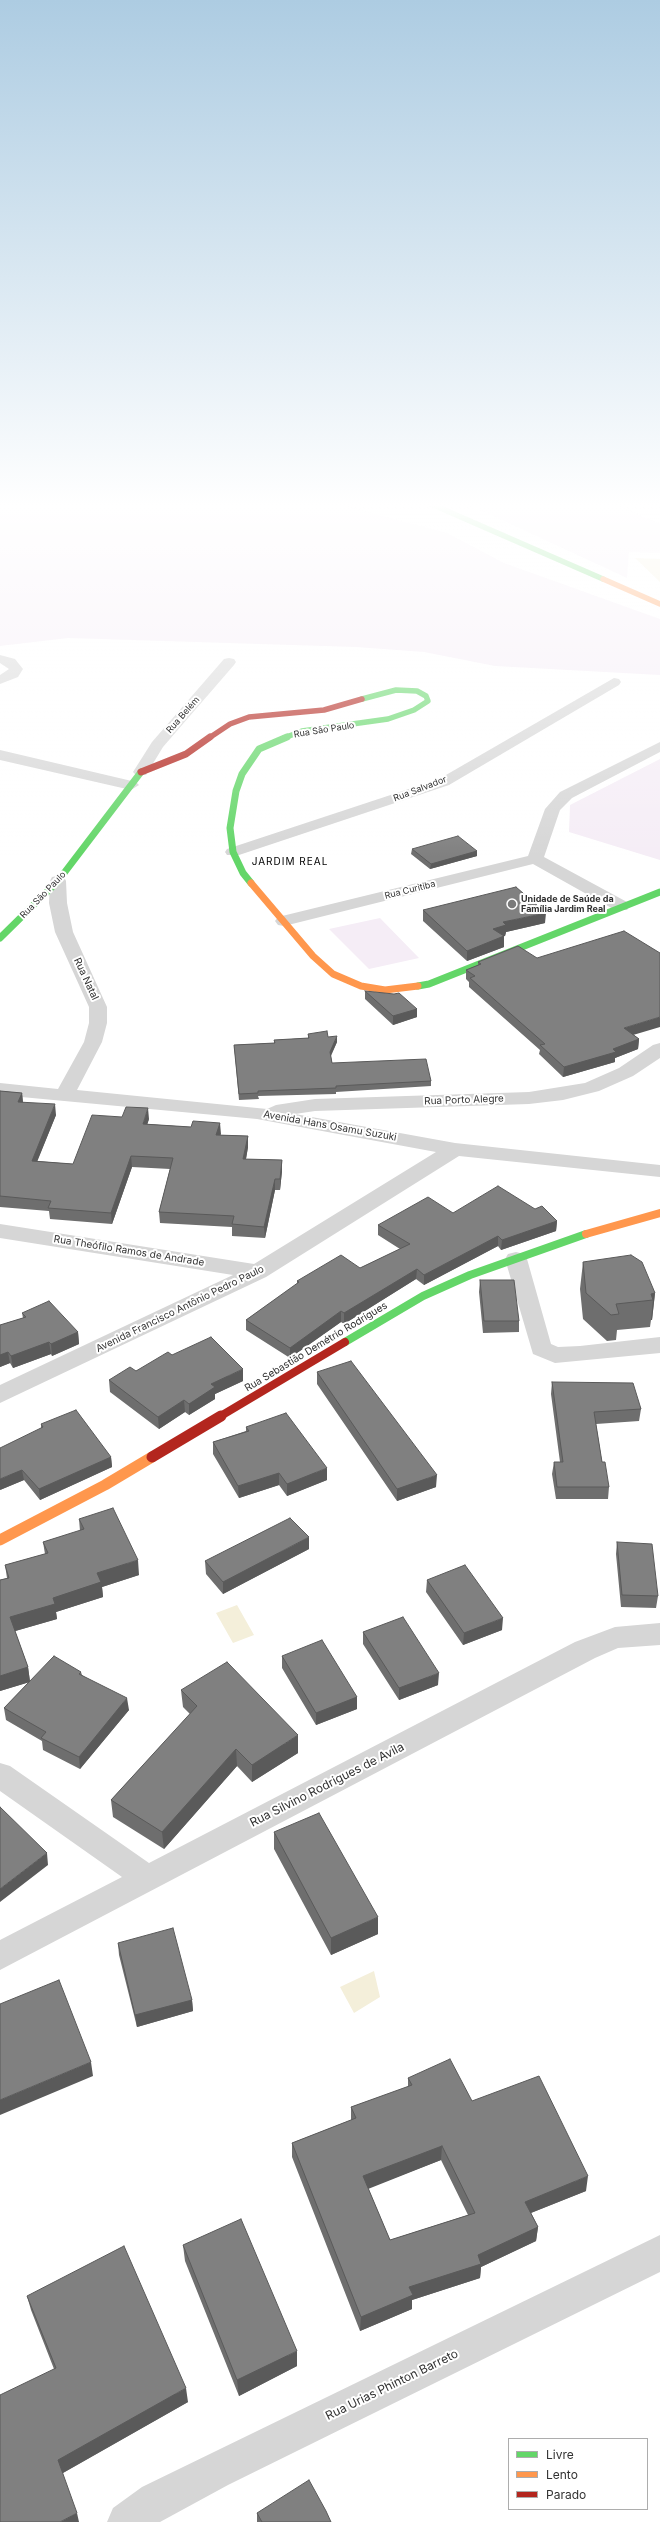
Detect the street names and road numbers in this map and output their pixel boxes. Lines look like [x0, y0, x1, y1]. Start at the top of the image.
street label: Rua Belém [164, 694, 202, 736]
street label: Rua São Paulo [293, 720, 355, 740]
street label: Rua Salvador [392, 774, 448, 804]
street label: Rua São Paulo [18, 869, 68, 921]
street label: Rua Curitiba [383, 878, 437, 902]
street label: Rua Natal [71, 956, 101, 1002]
street label: Rua Porto Alegre [424, 1093, 504, 1107]
street label: Avenida Hans Osamu Suzuki [262, 1108, 398, 1144]
street label: Rua Theófilo Ramos de Andrade [53, 1233, 205, 1269]
street label: Avenida Francisco Antônio Pedro Paulo [94, 1263, 266, 1355]
street label: Rua Sebastião Demétrio Rodrigues [243, 1300, 389, 1394]
street label: Rua Silvino Rodrigues de Avila [247, 1740, 407, 1830]
street label: Rua Urias Phinton Barreto [323, 2347, 461, 2423]

